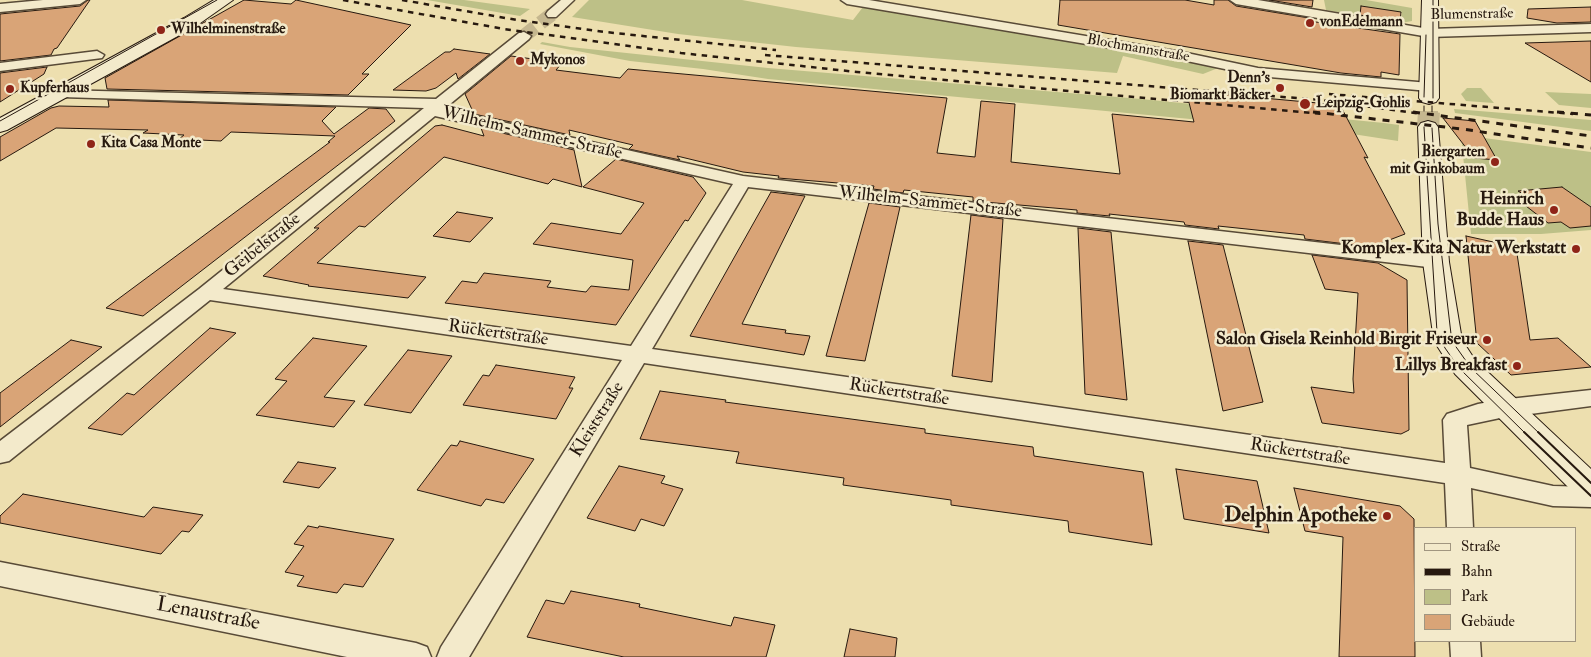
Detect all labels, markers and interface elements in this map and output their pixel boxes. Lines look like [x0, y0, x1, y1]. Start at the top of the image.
street label: Blumenstraße [1430, 5, 1514, 25]
place label: vonEdelmann [1320, 14, 1403, 32]
marker: vonEdelmann [1304, 17, 1316, 29]
place label: Wilhelminenstraße [171, 21, 286, 39]
marker: Wilhelminenstraße [155, 24, 167, 36]
street label: Blochmannstraße [1085, 31, 1191, 67]
place label: Mykonos [530, 52, 585, 70]
marker: Mykonos [514, 55, 526, 67]
place label: Denn's Biomarkt Bäcker [1170, 70, 1270, 105]
place label: Kupferhaus [20, 80, 89, 98]
marker: Denn's Biomarkt Bäcker [1274, 82, 1286, 94]
marker: Kupferhaus [4, 83, 16, 95]
place label: Leipzig-Gohlis [1316, 95, 1410, 113]
marker: Leipzig-Gohlis [1298, 97, 1312, 111]
street label: Wilhelm-Sammet-Straße [440, 103, 624, 165]
place label: Kita Casa Monte [101, 135, 201, 153]
marker: Kita Casa Monte [85, 138, 97, 150]
place label: Biergarten mit Ginkobaum [1390, 144, 1485, 179]
marker: Biergarten mit Ginkobaum [1489, 156, 1501, 168]
street label: Wilhelm-Sammet-Straße [837, 183, 1023, 223]
place label: Heinrich Budde Haus [1456, 189, 1544, 232]
marker: Heinrich Budde Haus [1548, 204, 1560, 216]
street label: Geibelstraße [221, 209, 305, 283]
place label: Komplex-Kita Natur Werkstatt [1341, 238, 1566, 260]
marker: Komplex-Kita Natur Werkstatt [1570, 243, 1582, 255]
street label: Rückertstraße [446, 316, 550, 352]
place label: Salon Gisela Reinhold Birgit Friseur [1216, 329, 1477, 351]
marker: Salon Gisela Reinhold Birgit Friseur [1481, 334, 1493, 346]
place label: Lillys Breakfast [1395, 355, 1507, 377]
marker: Lillys Breakfast [1511, 360, 1523, 372]
street label: Rückertstraße [847, 374, 951, 412]
street label: Kleiststraße [566, 378, 630, 462]
street label: Rückertstraße [1248, 434, 1352, 472]
place label: Delphin Apotheke [1224, 503, 1377, 529]
marker: Delphin Apotheke [1381, 510, 1393, 522]
legend [1414, 527, 1576, 642]
text: Straße [1461, 537, 1500, 556]
text: Bahn [1461, 562, 1493, 581]
text: Park [1461, 587, 1488, 606]
street label: Lenaustraße [154, 593, 262, 637]
text: Gebäude [1461, 612, 1515, 631]

